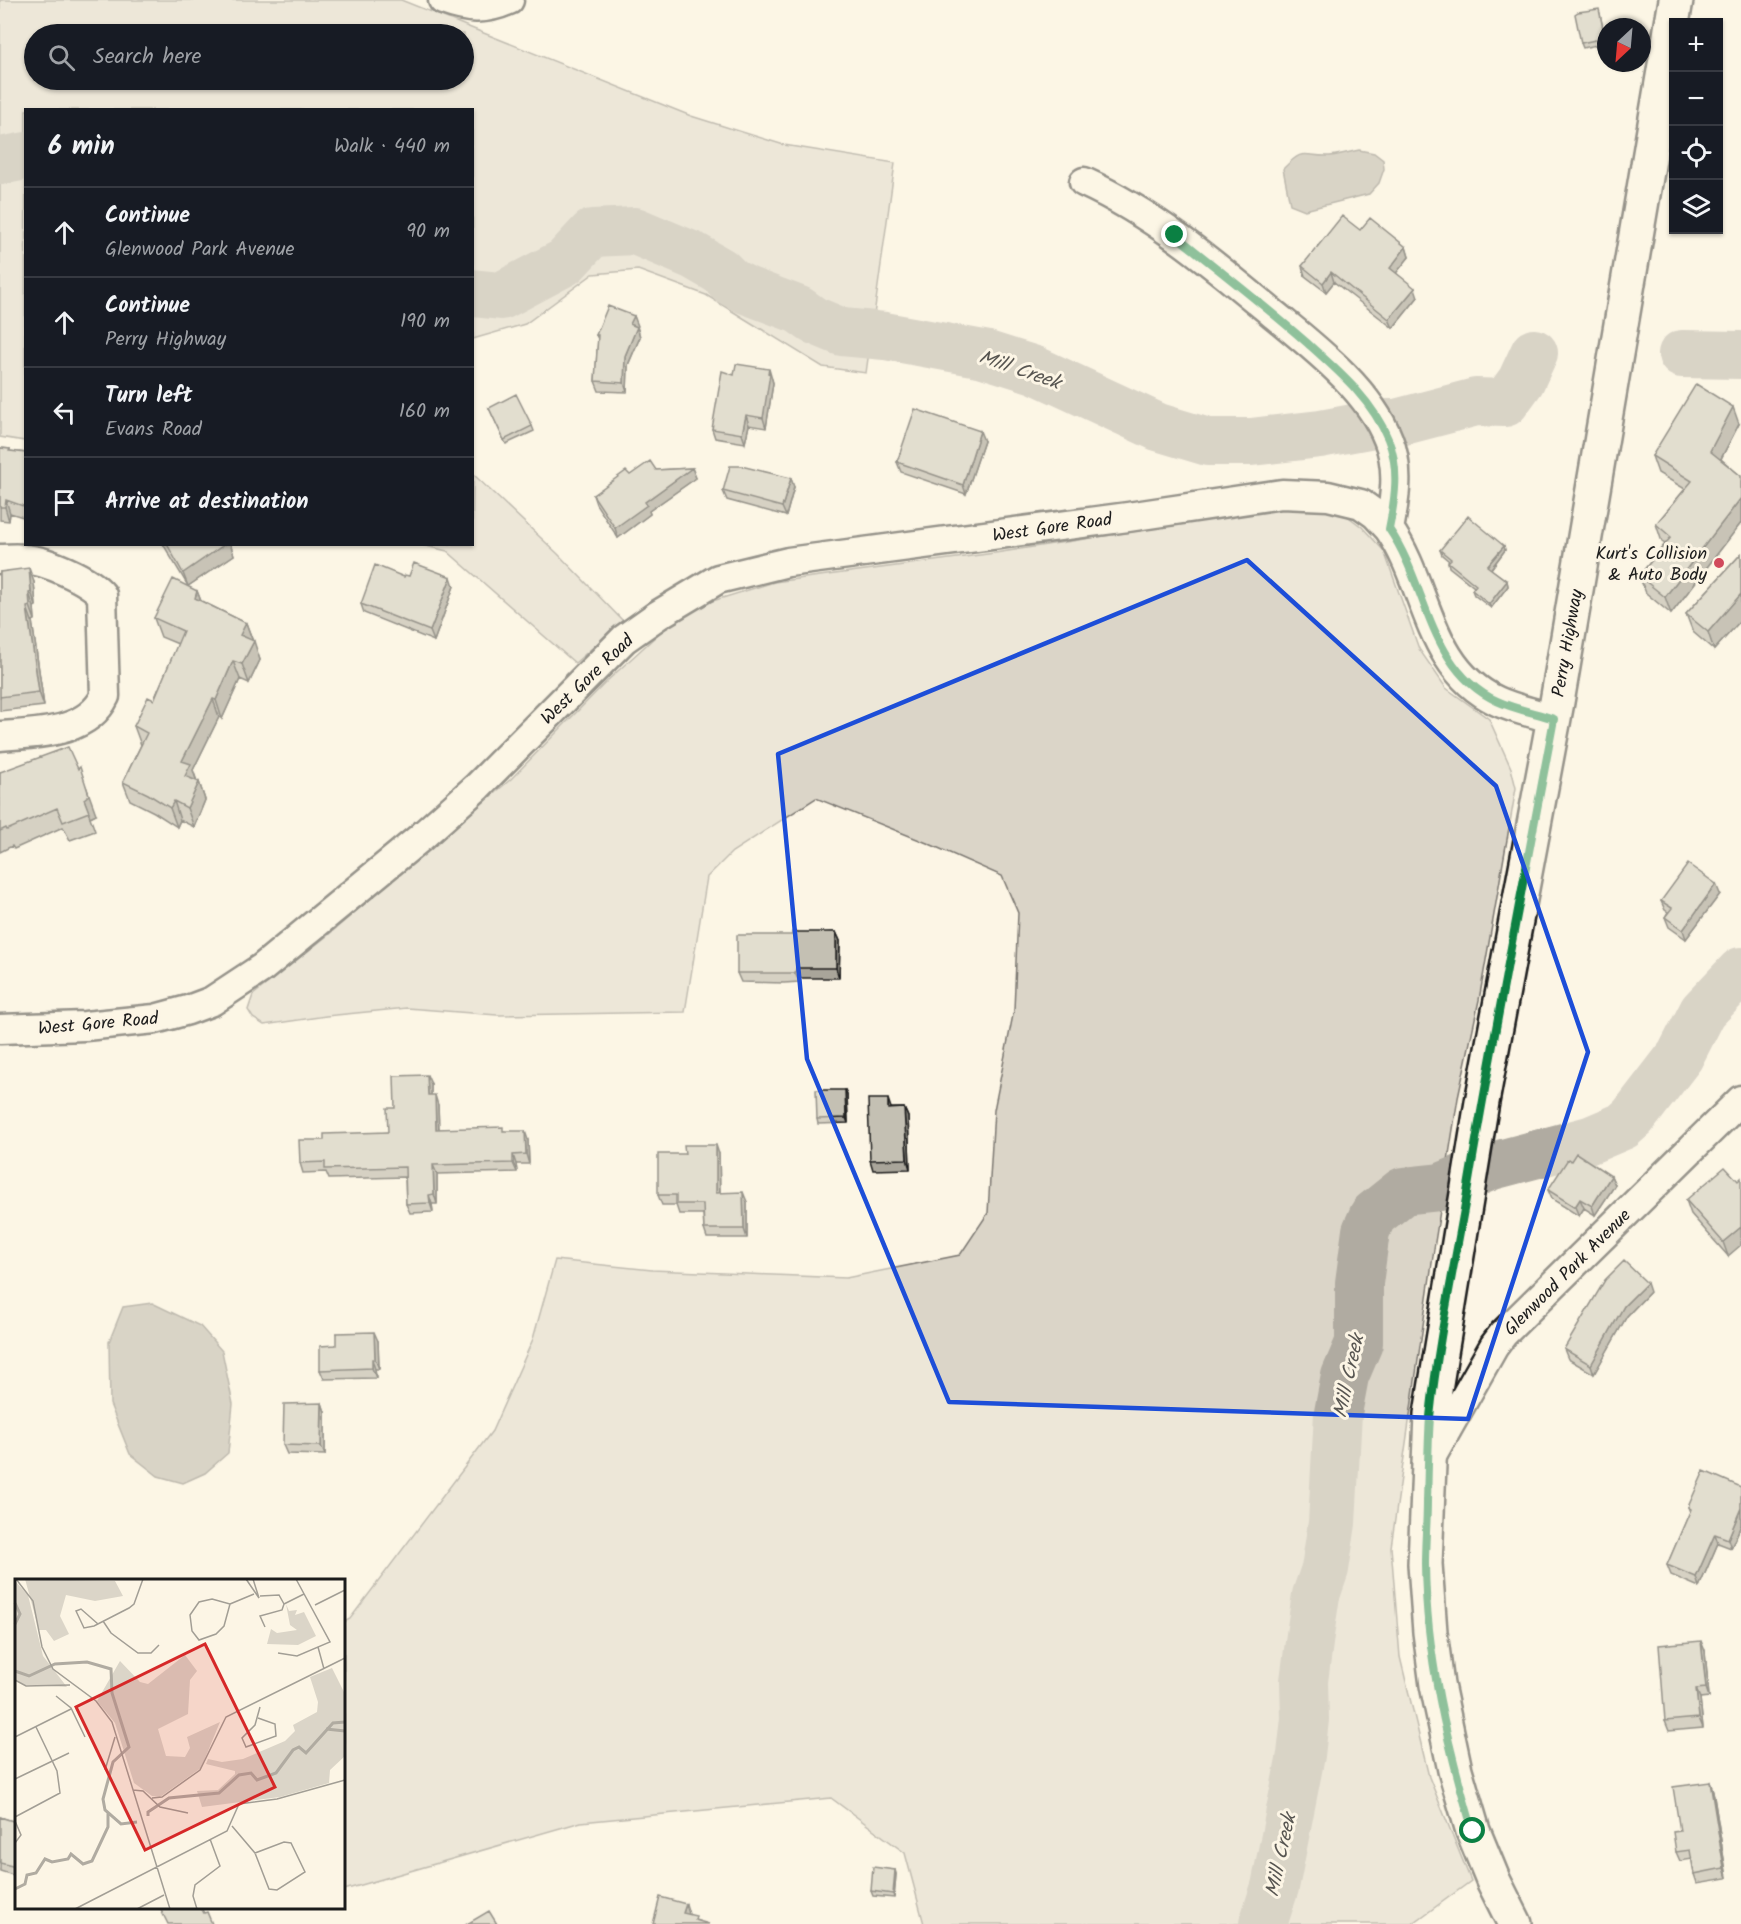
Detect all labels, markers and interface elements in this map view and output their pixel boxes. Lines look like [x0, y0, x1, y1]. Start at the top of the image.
north arrow [1597, 18, 1651, 72]
map controls [1669, 18, 1723, 234]
button: + [1669, 18, 1723, 72]
search box [24, 24, 474, 90]
text: Search here [93, 40, 201, 75]
icon: search [45, 41, 78, 74]
button: − [1669, 72, 1723, 126]
text: 6 min [48, 126, 115, 168]
button: locate [1669, 126, 1723, 180]
text: Walk · 440 m [334, 131, 450, 163]
button: layers [1669, 180, 1723, 234]
text: Continue [105, 199, 190, 234]
icon: ahead [48, 216, 81, 249]
text: 90 m [406, 216, 450, 248]
route end [1161, 221, 1187, 247]
text: Glenwood Park Avenue [105, 234, 295, 266]
text: Continue [105, 289, 190, 324]
icon: ahead [48, 306, 81, 339]
text: 190 m [400, 306, 450, 338]
text: Perry Highway [105, 324, 226, 356]
water label: Mill Creek [974, 342, 1067, 401]
text: Turn left [105, 379, 192, 414]
icon: left [48, 396, 81, 429]
text: 160 m [399, 396, 450, 428]
text: Evans Road [105, 414, 202, 446]
text: Arrive at destination [105, 485, 308, 520]
icon: arrive [48, 486, 81, 519]
street label: West Gore Road [991, 506, 1115, 551]
place label: Kurt's Collision & Auto Body [1596, 540, 1708, 590]
marker: Kurt's Collision & Auto Body [1712, 556, 1726, 570]
street label: Perry Highway [1545, 587, 1592, 699]
street label: West Gore Road [535, 627, 642, 732]
street label: West Gore Road [37, 1005, 160, 1044]
street label: Glenwood Park Avenue [1498, 1203, 1639, 1344]
water label: Mill Creek [1326, 1329, 1375, 1421]
inset map [15, 1579, 345, 1909]
water label: Mill Creek [1258, 1808, 1307, 1900]
route start [1459, 1817, 1485, 1843]

